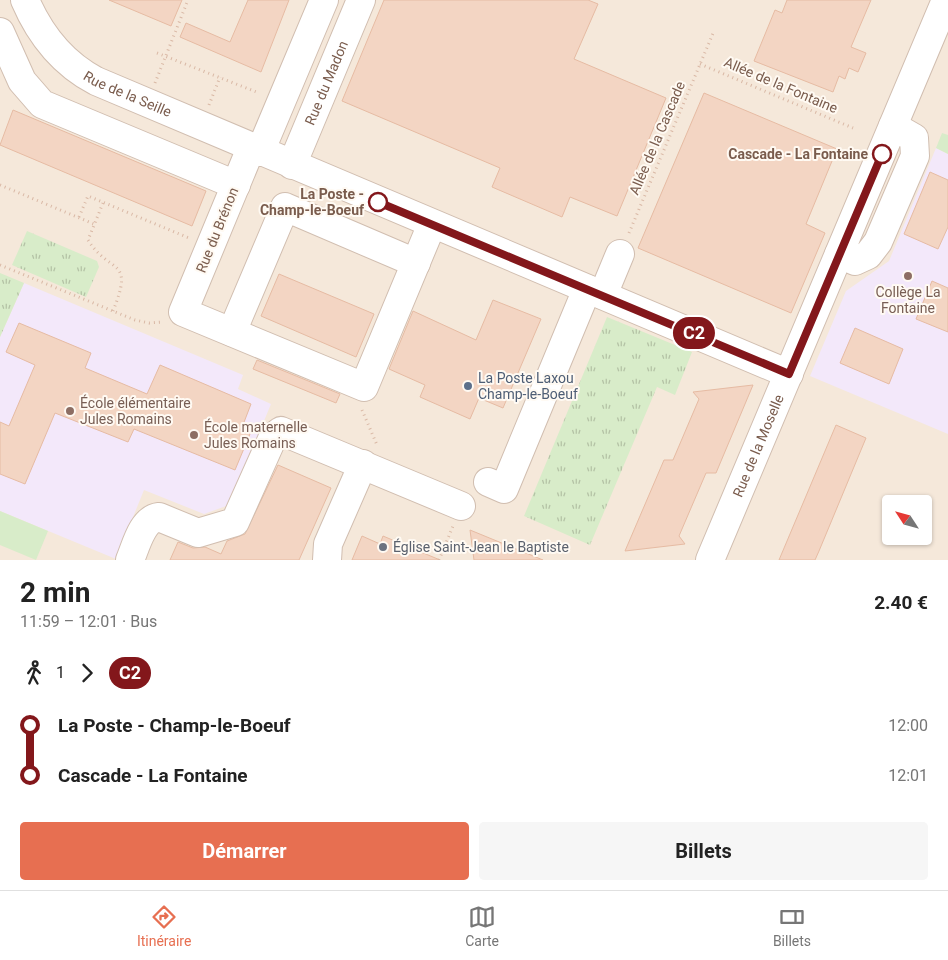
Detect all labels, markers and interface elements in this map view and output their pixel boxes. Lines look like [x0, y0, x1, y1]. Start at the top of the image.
street label: Rue du Madon [302, 38, 351, 127]
street label: Allée de la Fontaine [722, 54, 840, 116]
street label: Rue de la Seille [81, 68, 174, 120]
street label: Allée de la Cascade [626, 79, 688, 197]
marker: Cascade - La Fontaine [872, 144, 892, 164]
place label: Cascade - La Fontaine [728, 146, 868, 162]
street label: Rue du Brénon [193, 185, 241, 275]
place label: La Poste - Champ-le-Boeuf [260, 186, 365, 218]
marker: La Poste - Champ-le-Boeuf [368, 192, 388, 212]
marker: Collège La Fontaine [902, 270, 914, 282]
place label: Collège La Fontaine [875, 284, 941, 316]
line badge: C2 [672, 317, 716, 349]
text: C2 [683, 322, 705, 343]
place label: La Poste Laxou Champ-le-Boeuf [478, 370, 578, 402]
marker: La Poste Laxou Champ-le-Boeuf [462, 380, 474, 392]
street label: Rue de la Moselle [729, 392, 787, 499]
place label: École élémentaire Jules Romains [80, 394, 191, 427]
marker: École élémentaire Jules Romains [64, 405, 76, 417]
place label: École maternelle Jules Romains [204, 418, 307, 451]
marker: École maternelle Jules Romains [188, 429, 200, 441]
north arrow [882, 495, 932, 545]
map controls [882, 495, 932, 545]
place label: Église Saint-Jean le Baptiste [393, 538, 569, 555]
marker: Église Saint-Jean le Baptiste [377, 541, 389, 553]
text: 2 min [20, 576, 90, 609]
text: 2.40 € [874, 591, 928, 614]
text: 11:59 – 12:01 · Bus [20, 612, 157, 631]
icon: walk [20, 659, 48, 687]
icon: forward [73, 659, 101, 687]
text: C2 [119, 662, 141, 683]
text: 1 [56, 663, 65, 682]
text: La Poste - Champ-le-Boeuf [58, 714, 291, 737]
text: 12:00 [888, 716, 928, 735]
text: Cascade - La Fontaine [58, 764, 248, 787]
text: 12:01 [888, 766, 928, 785]
button: Démarrer [20, 822, 469, 880]
button: Billets [479, 822, 928, 880]
tab: Itinéraire [137, 903, 191, 949]
tab: Carte [465, 903, 499, 949]
tab: Billets [773, 903, 811, 949]

